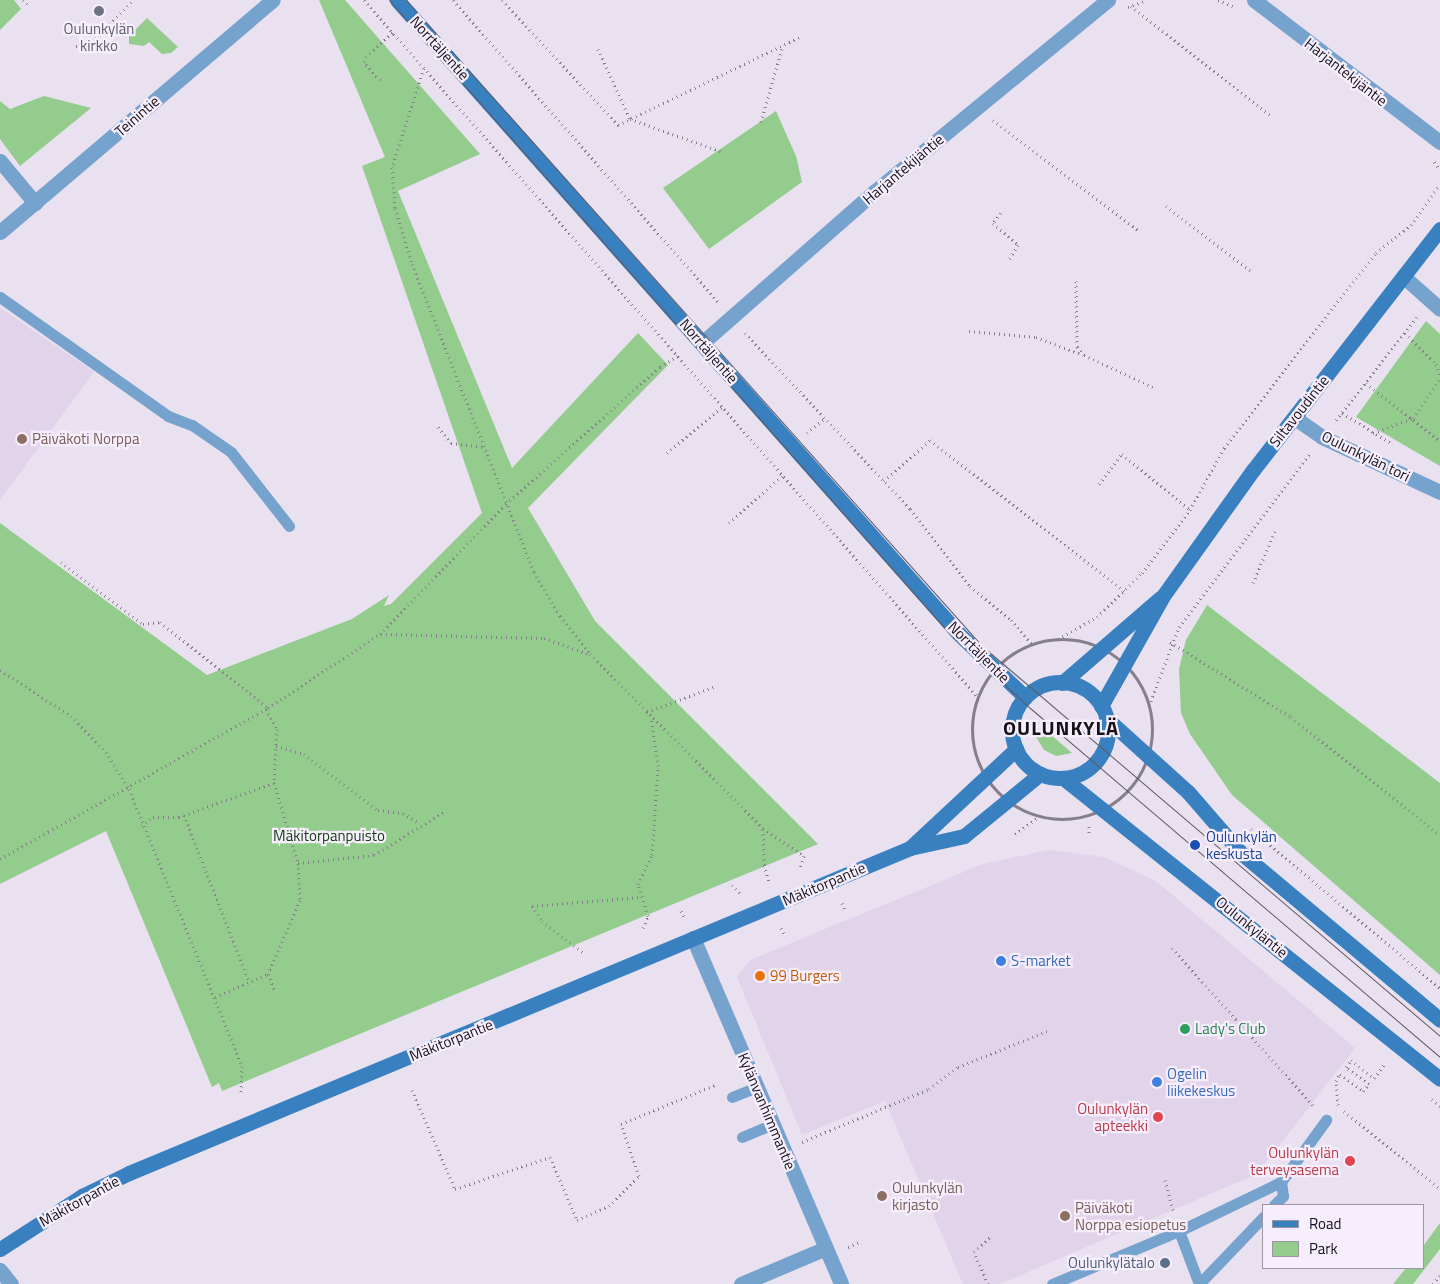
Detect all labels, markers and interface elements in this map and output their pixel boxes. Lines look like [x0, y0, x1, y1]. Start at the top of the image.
marker: Oulunkylän kirkko [93, 5, 105, 17]
street label: Norrtäljentie [407, 12, 473, 84]
place label: Oulunkylän kirkko [64, 19, 134, 54]
street label: Harjantekijäntie [1301, 34, 1391, 110]
street label: Teinintie [111, 92, 163, 140]
street label: Harjantekijäntie [859, 130, 947, 208]
street label: Norrtäljentie [676, 315, 742, 387]
street label: Siltavoudintie [1265, 372, 1333, 450]
street label: Oulunkylän tori [1319, 427, 1413, 485]
place label: Päiväkoti Norppa [32, 430, 139, 448]
marker: Päiväkoti Norppa [16, 433, 28, 445]
street label: Norrtäljentie [944, 617, 1014, 687]
district label: OULUNKYLÄ [1002, 715, 1120, 739]
park label: Mäkitorpanpuisto [273, 827, 385, 845]
place label: Oulunkylän keskusta [1206, 827, 1277, 862]
marker: Oulunkylän keskusta [1188, 838, 1202, 852]
street label: Mäkitorpantie [780, 858, 868, 910]
street label: Oulunkyläntie [1213, 893, 1291, 961]
place label: S-market [1011, 952, 1071, 970]
marker: S-market [995, 955, 1007, 967]
place label: 99 Burgers [770, 967, 840, 985]
marker: 99 Burgers [754, 970, 766, 982]
street label: Mäkitorpantie [407, 1015, 495, 1065]
place label: Lady's Club [1195, 1020, 1266, 1038]
marker: Lady's Club [1179, 1023, 1191, 1035]
street label: Kylänvanhimmantie [734, 1050, 800, 1172]
place label: Ogelin liikekeskus [1167, 1064, 1235, 1099]
marker: Ogelin liikekeskus [1151, 1076, 1163, 1088]
place label: Oulunkylän apteekki [1077, 1099, 1148, 1134]
marker: Oulunkylän apteekki [1152, 1111, 1164, 1123]
place label: Oulunkylän terveysasema [1250, 1143, 1339, 1178]
marker: Oulunkylän terveysasema [1343, 1154, 1357, 1168]
street label: Mäkitorpantie [36, 1172, 122, 1230]
place label: Oulunkylän kirjasto [892, 1178, 963, 1213]
marker: Oulunkylän kirjasto [876, 1190, 888, 1202]
place label: Päiväkoti Norppa esiopetus [1075, 1198, 1186, 1233]
legend [1262, 1204, 1425, 1269]
marker: Päiväkoti Norppa esiopetus [1059, 1210, 1071, 1222]
text: Road [1309, 1212, 1341, 1235]
text: Park [1309, 1237, 1338, 1260]
place label: Oulunkylätalo [1068, 1254, 1155, 1272]
marker: Oulunkylätalo [1159, 1257, 1171, 1269]

